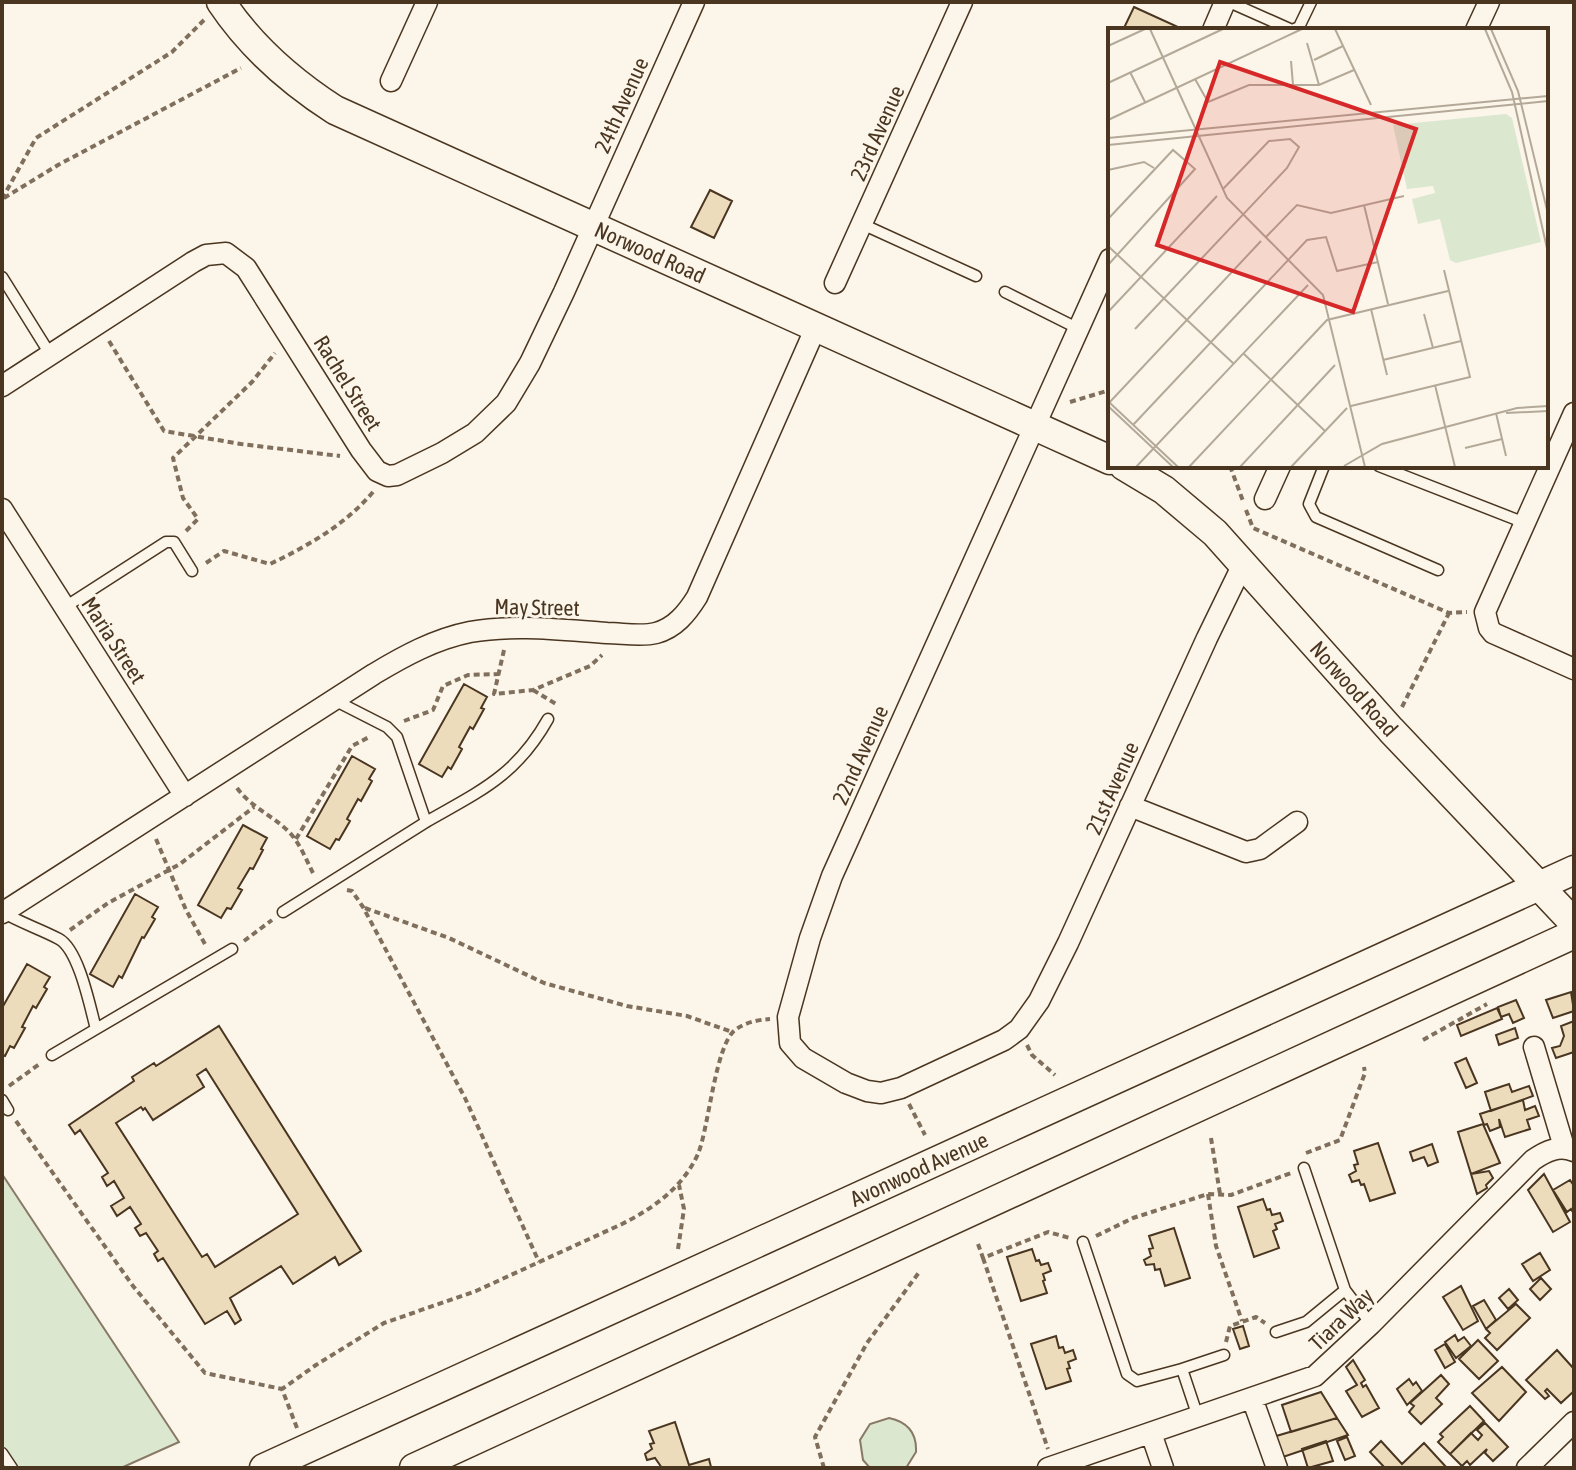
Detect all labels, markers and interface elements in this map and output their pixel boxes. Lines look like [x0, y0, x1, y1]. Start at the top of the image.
inset map [1108, 28, 1548, 468]
street label: 24th Avenue [588, 53, 654, 157]
street label: 23rd Avenue [844, 81, 910, 185]
street label: Norwood Road [591, 216, 710, 289]
street label: Rachel Street [309, 331, 387, 435]
street label: Maria Street [76, 592, 152, 688]
street label: May Street [494, 593, 580, 621]
street label: Norwood Road [1305, 636, 1403, 742]
street label: 22nd Avenue [827, 701, 893, 809]
street label: 21st Avenue [1080, 738, 1144, 838]
street label: Avonwood Avenue [846, 1126, 992, 1212]
street label: Tiara Way [1304, 1282, 1378, 1356]

